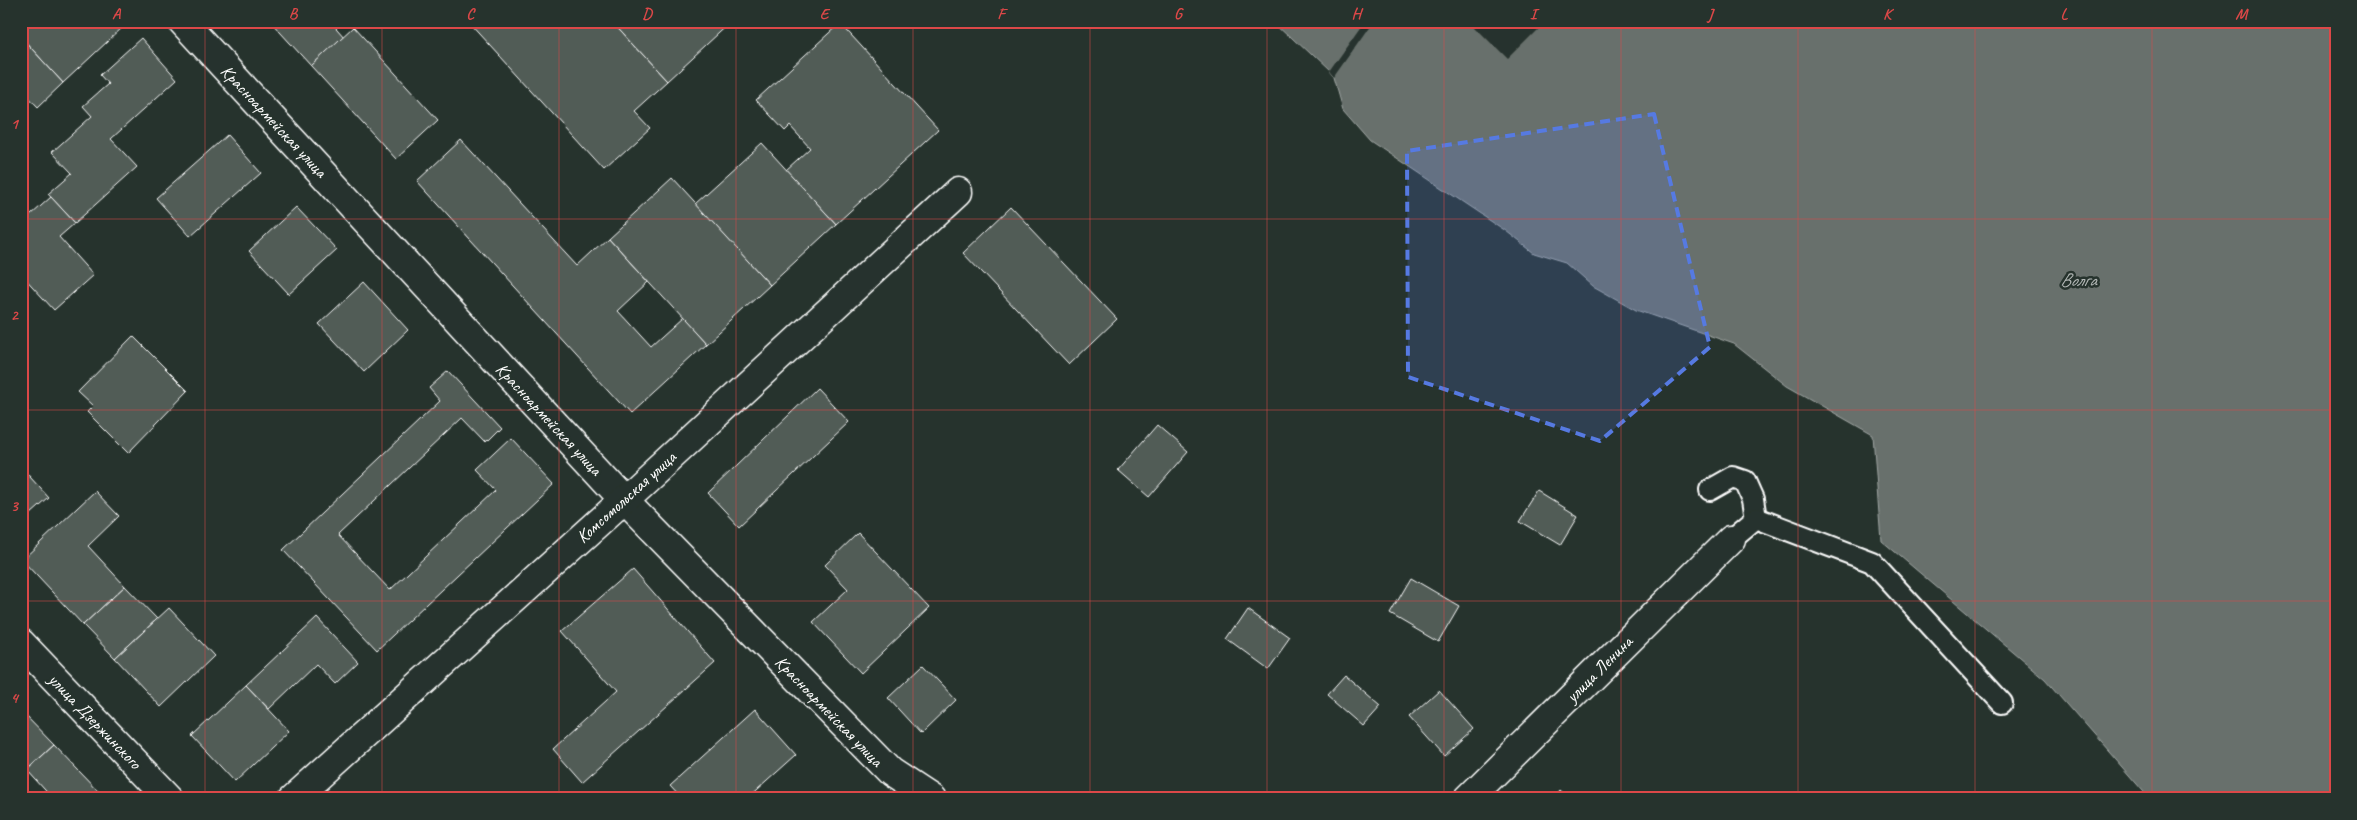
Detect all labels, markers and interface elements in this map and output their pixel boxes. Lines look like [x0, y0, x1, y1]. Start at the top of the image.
text: A [112, 4, 122, 24]
text: B [289, 4, 299, 24]
text: C [466, 4, 476, 24]
text: D [642, 4, 653, 24]
text: E [820, 4, 831, 24]
text: F [997, 4, 1008, 24]
text: G [1174, 4, 1184, 24]
text: H [1351, 4, 1363, 24]
text: I [1530, 4, 1540, 24]
text: J [1706, 4, 1715, 24]
text: K [1883, 4, 1895, 24]
text: L [2061, 4, 2069, 24]
text: M [2235, 4, 2249, 24]
street label: Красноармейская улица [216, 60, 333, 183]
text: 1 [10, 114, 19, 134]
water label: Волга [2060, 268, 2098, 292]
text: 2 [10, 305, 19, 325]
street label: Красноармейская улица [491, 358, 608, 481]
street label: Комсомольская улица [572, 445, 682, 548]
text: 3 [10, 496, 19, 516]
street label: улица Ленина [1560, 630, 1638, 708]
street label: Красноармейская улица [770, 651, 889, 772]
street label: улица Дзержинского [43, 668, 147, 775]
text: 4 [10, 688, 19, 708]

